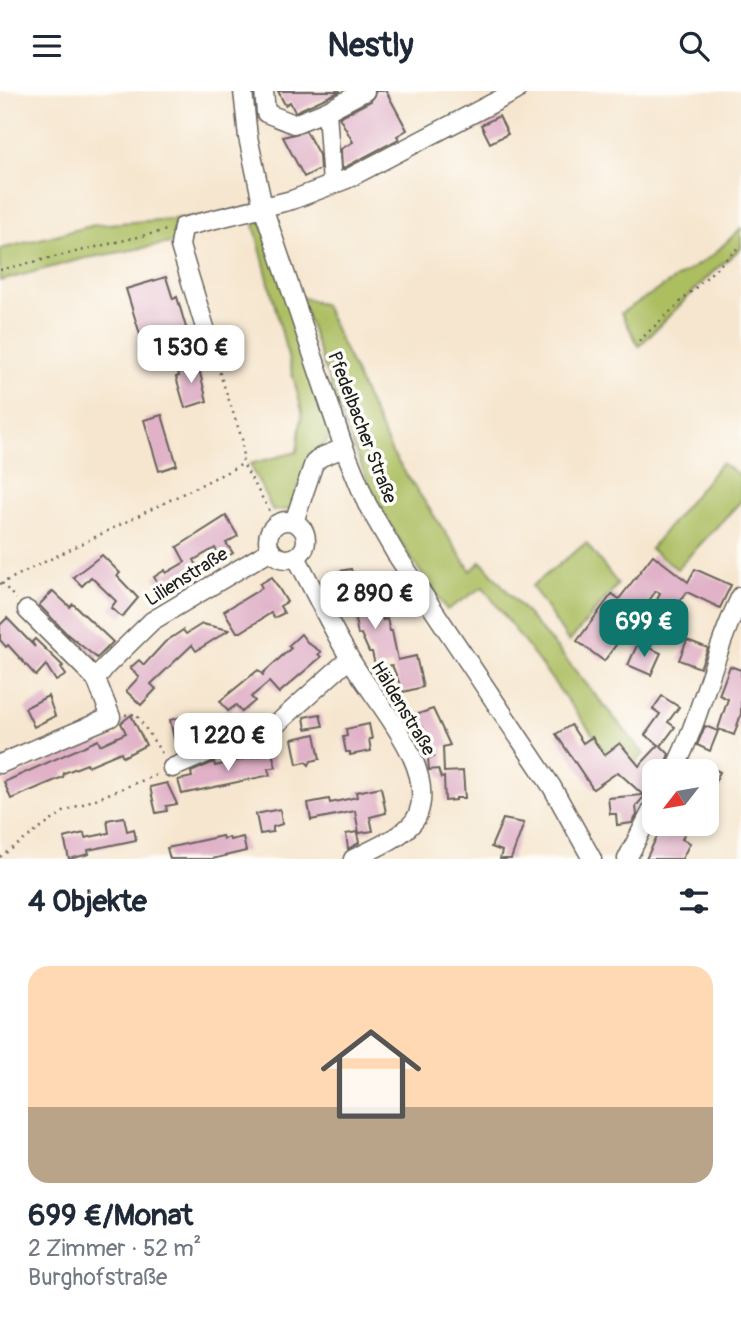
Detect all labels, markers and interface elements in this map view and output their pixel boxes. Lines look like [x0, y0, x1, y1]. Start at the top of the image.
text: Nestly [328, 26, 413, 66]
icon: menu [28, 27, 66, 65]
icon: search [675, 27, 713, 65]
pin: 1 530 € [126, 325, 256, 385]
text: 1 530 € [153, 333, 229, 362]
street label: Pfedelbacher Straße [322, 348, 402, 507]
street label: Lilienstraße [141, 542, 233, 612]
pin: 2 890 € [310, 571, 440, 631]
text: 2 890 € [336, 579, 414, 608]
pin: 699 € [595, 599, 693, 659]
text: 699 € [615, 607, 673, 636]
street label: Häldenstraße [366, 657, 441, 761]
pin: 1 220 € [163, 713, 293, 773]
text: 1 220 € [190, 721, 266, 750]
north arrow [642, 759, 719, 837]
map controls [642, 759, 719, 836]
icon: filters [675, 882, 713, 920]
text: 4 Objekte [28, 883, 147, 920]
icon: home [308, 1011, 434, 1137]
text: 699 €/Monat [28, 1197, 193, 1234]
text: 2 Zimmer · 52 m² [28, 1234, 202, 1263]
text: Burghofstraße [28, 1263, 167, 1292]

